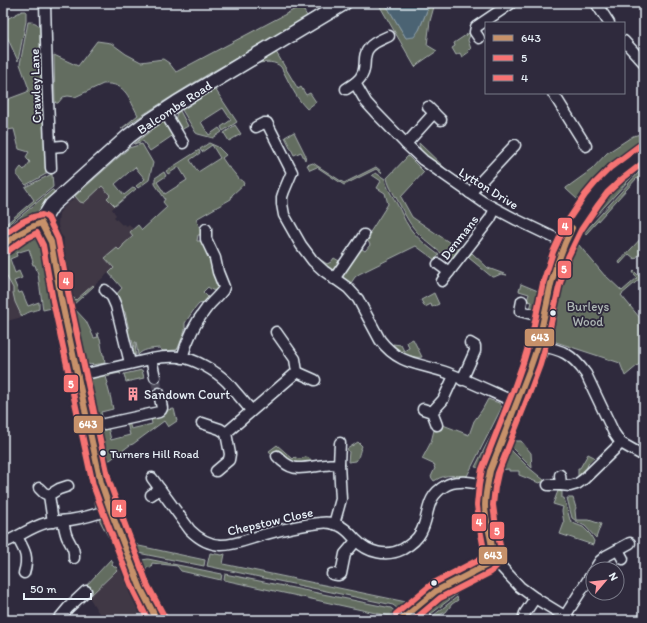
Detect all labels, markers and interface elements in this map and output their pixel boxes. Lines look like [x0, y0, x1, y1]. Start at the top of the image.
legend [485, 22, 625, 94]
text: 643 [521, 31, 542, 45]
street label: Crawley Lane [27, 49, 44, 123]
text: 5 [521, 51, 527, 65]
text: 4 [521, 71, 528, 85]
street label: Balcombe Road [134, 78, 214, 137]
street label: Lytton Drive [456, 164, 521, 213]
street label: Denmans [437, 212, 481, 262]
line badge: 4 [557, 217, 573, 236]
text: 4 [562, 220, 569, 233]
line badge: 5 [557, 260, 572, 279]
text: 5 [561, 263, 567, 276]
line badge: 4 [58, 271, 74, 290]
text: 4 [63, 275, 70, 288]
park label: Burleys Wood [567, 299, 609, 329]
unlabelled marker [548, 308, 558, 318]
line badge: 643 [524, 328, 555, 347]
text: 643 [531, 331, 549, 344]
line badge: 5 [63, 374, 79, 393]
text: 5 [68, 378, 74, 391]
building icon: Sandown Court [125, 386, 141, 402]
place label: Sandown Court [144, 387, 230, 402]
line badge: 643 [73, 415, 104, 434]
text: 643 [79, 418, 97, 431]
place label: Turners Hill Road [110, 447, 200, 461]
marker: Turners Hill Road [98, 448, 108, 458]
line badge: 4 [111, 499, 127, 518]
text: 4 [116, 502, 123, 515]
street label: Chepstow Close [226, 504, 315, 539]
line badge: 4 [471, 513, 487, 532]
text: 4 [476, 516, 483, 529]
line badge: 5 [489, 521, 505, 540]
text: 5 [494, 525, 500, 538]
line badge: 643 [478, 546, 508, 565]
text: 643 [484, 549, 502, 562]
north arrow [585, 561, 625, 601]
text: N [606, 570, 621, 583]
scale bar [24, 575, 91, 601]
unlabelled marker [429, 578, 439, 588]
text: 50 m [30, 582, 56, 596]

